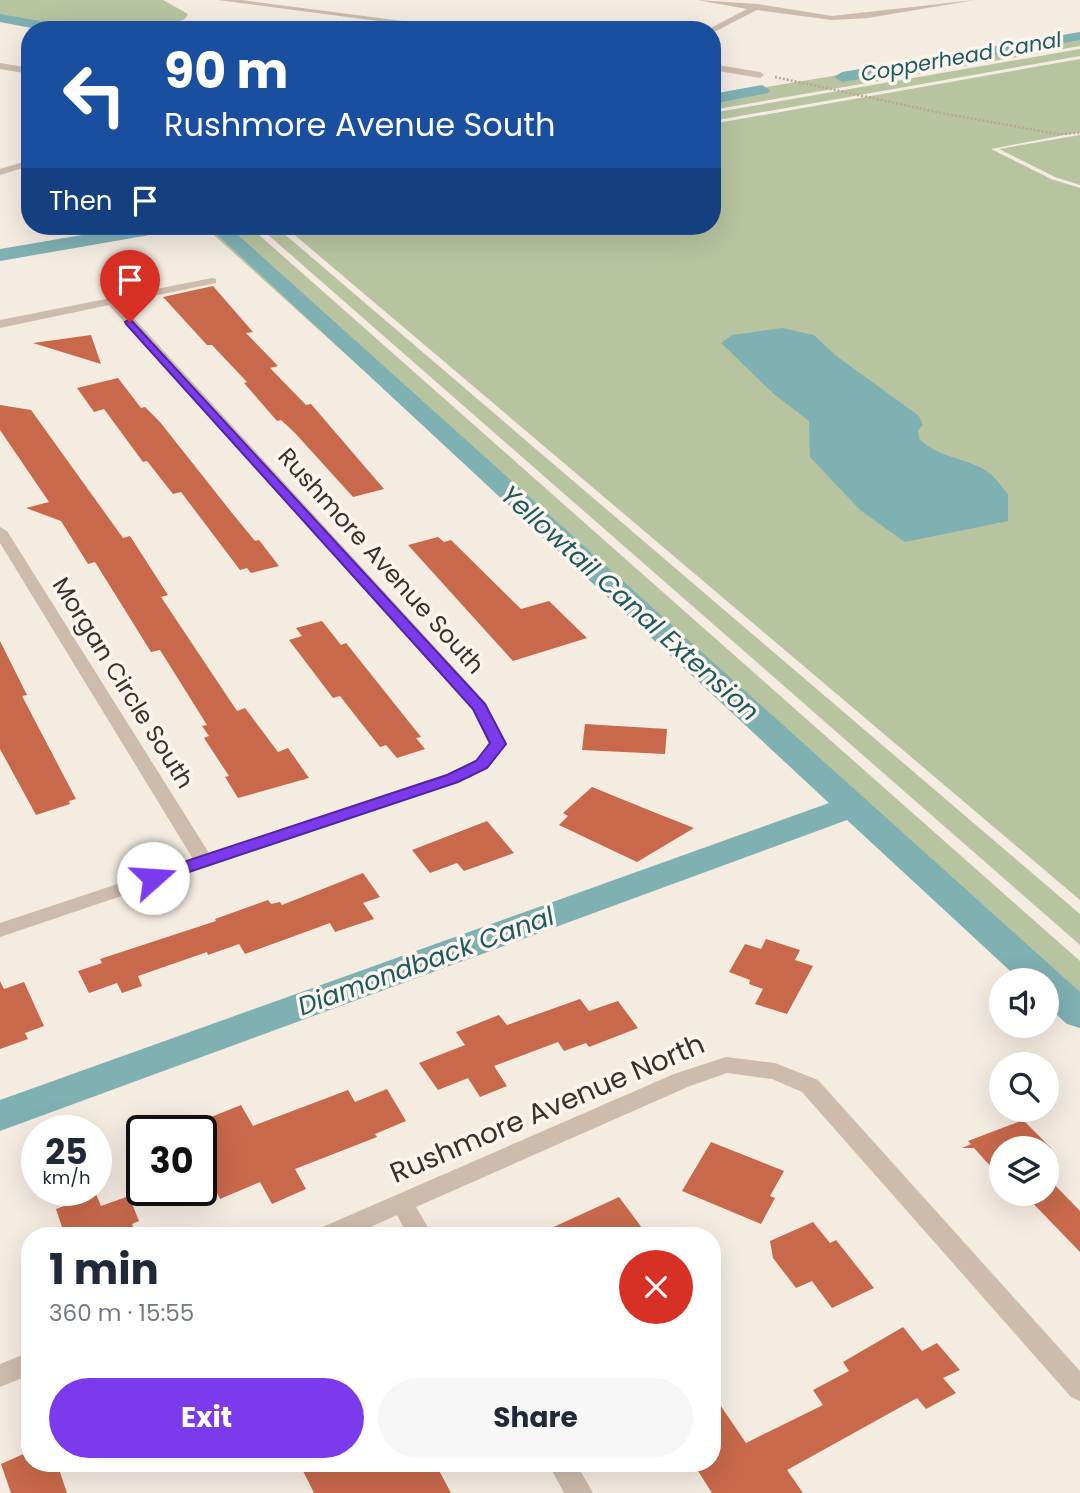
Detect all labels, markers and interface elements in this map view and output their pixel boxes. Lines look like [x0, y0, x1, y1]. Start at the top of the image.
water label: Copperhead Canal [858, 24, 1064, 88]
text: 90 m [164, 37, 288, 105]
icon: left [49, 49, 140, 140]
text: Rushmore Avenue South [164, 102, 555, 147]
icon: arrive [126, 182, 164, 220]
text: Then [49, 183, 112, 219]
pin [100, 250, 160, 322]
icon: arrive [111, 261, 149, 299]
street label: Rushmore Avenue South [271, 441, 492, 681]
water label: Yellowtail Canal Extension [493, 477, 767, 729]
street label: Morgan Circle South [45, 571, 202, 795]
position arrow [116, 841, 190, 915]
water label: Diamondback Canal [293, 898, 560, 1024]
map controls [989, 968, 1059, 1206]
button: sound [989, 968, 1059, 1038]
street label: Rushmore Avenue North [384, 1024, 711, 1193]
button: search [989, 1052, 1059, 1122]
speed limit sign: 30 [126, 1115, 217, 1206]
text: 25 [45, 1127, 88, 1176]
button: layers [989, 1136, 1059, 1206]
text: km/h [43, 1165, 90, 1190]
text: 1 min [49, 1240, 159, 1299]
button: close [619, 1250, 693, 1324]
text: 360 m · 15:55 [49, 1297, 194, 1329]
button: Exit [49, 1378, 364, 1458]
button: Share [378, 1378, 693, 1458]

